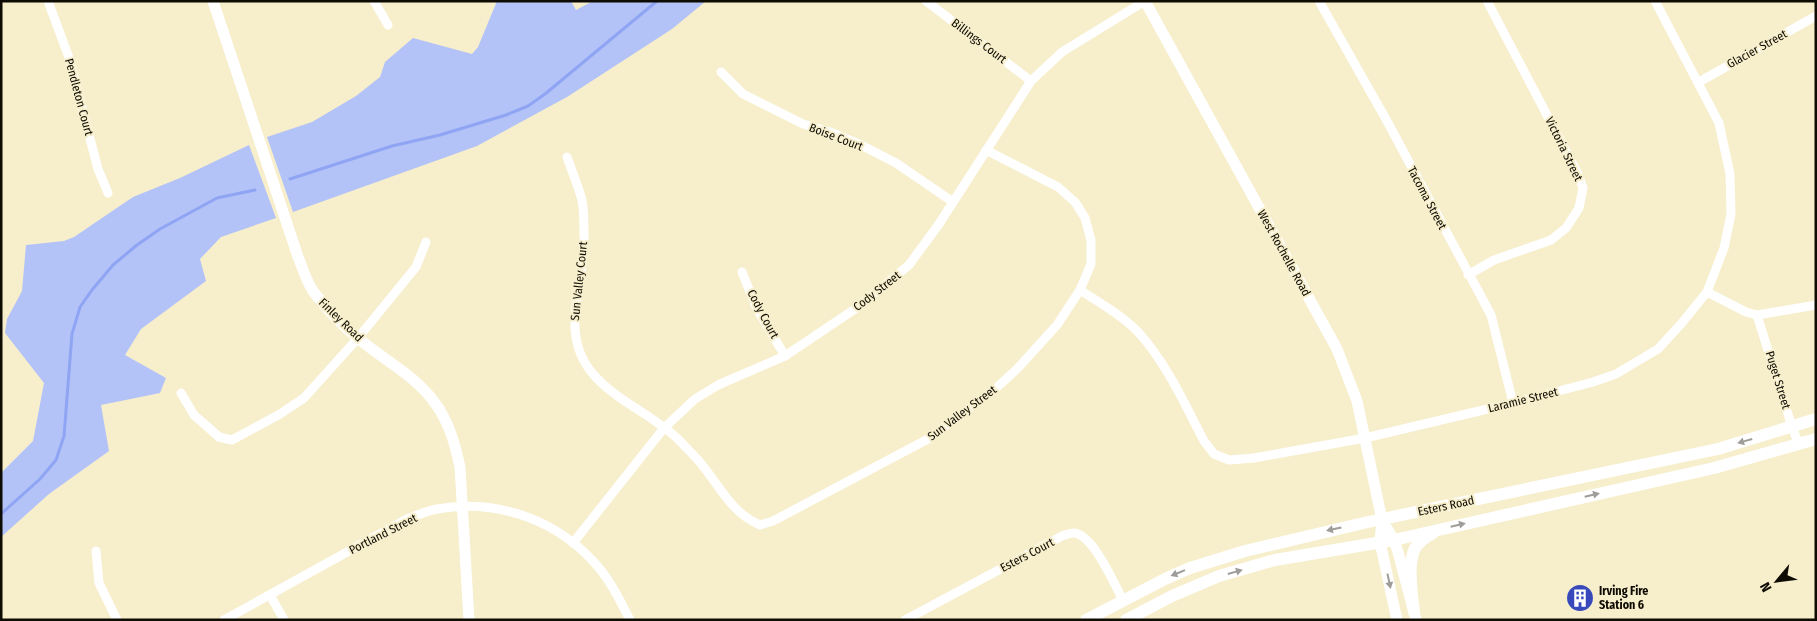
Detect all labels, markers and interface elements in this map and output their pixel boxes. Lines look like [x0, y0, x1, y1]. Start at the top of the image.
street label: Billings Court [949, 16, 1009, 66]
street label: Glacier Street [1725, 27, 1790, 71]
street label: Pendleton Court [62, 57, 96, 137]
street label: Victoria Street [1542, 115, 1586, 183]
street label: Boise Court [807, 120, 865, 154]
street label: Tacoma Street [1405, 164, 1450, 232]
street label: West Rochelle Road [1254, 207, 1314, 299]
street label: Sun Valley Court [568, 241, 590, 321]
street label: Cody Street [851, 268, 904, 314]
street label: Cody Court [744, 287, 782, 341]
street label: Finley Road [316, 295, 366, 345]
street label: Puget Street [1763, 349, 1793, 411]
street label: Sun Valley Street [925, 383, 999, 443]
street label: Laramie Street [1487, 385, 1559, 415]
one-way arrow [1738, 437, 1753, 445]
one-way arrow [1584, 491, 1599, 499]
street label: Esters Road [1417, 493, 1475, 519]
street label: Portland Street [347, 511, 419, 557]
one-way arrow [1451, 521, 1466, 529]
one-way arrow [1326, 526, 1342, 534]
street label: Esters Court [998, 535, 1056, 575]
north arrow [1752, 556, 1802, 606]
one-way arrow [1227, 567, 1242, 575]
one-way arrow [1171, 570, 1185, 578]
one-way arrow [1385, 573, 1393, 588]
text: N [1757, 579, 1776, 595]
building icon: Irving Fire Station 6 [1565, 583, 1595, 613]
place label: Irving Fire Station 6 [1599, 584, 1648, 612]

